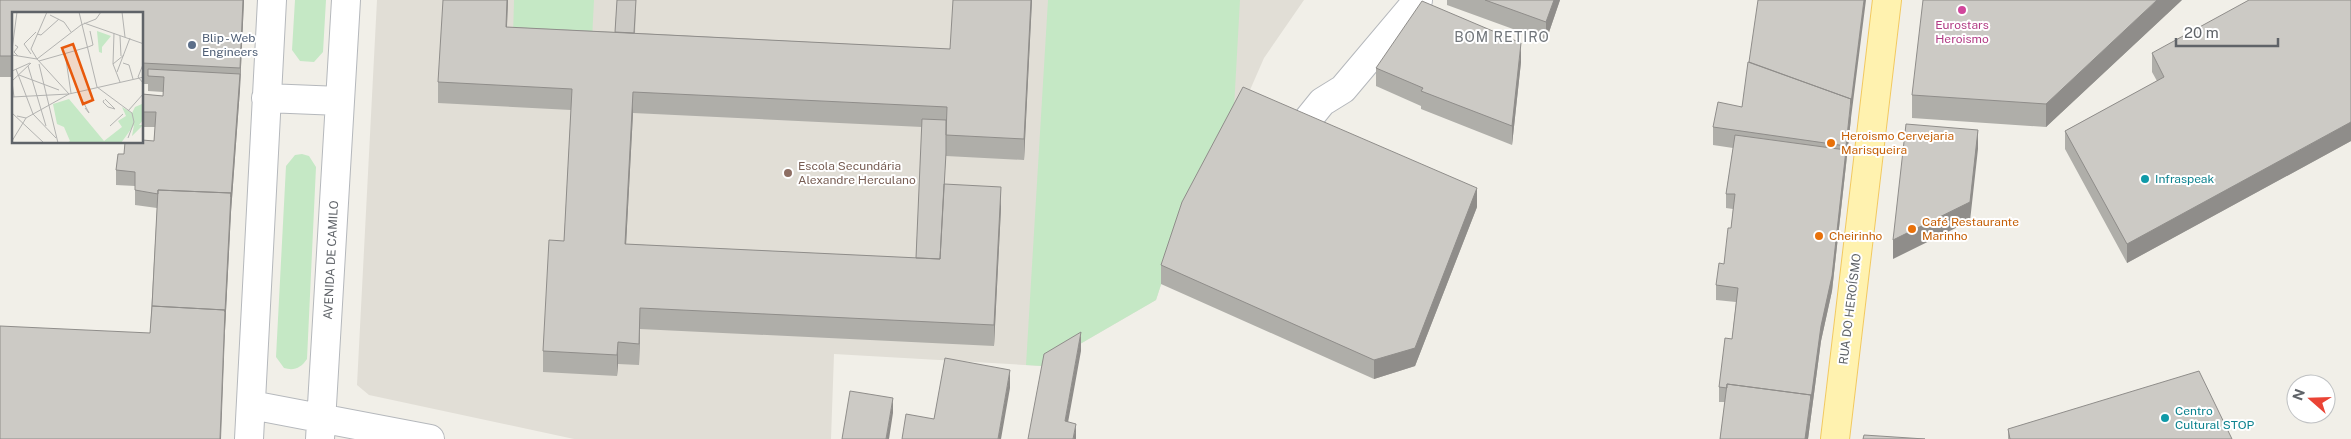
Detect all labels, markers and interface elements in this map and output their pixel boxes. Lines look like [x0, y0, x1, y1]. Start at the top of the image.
marker: Eurostars Heroismo [1956, 4, 1968, 16]
inset map [12, 12, 144, 144]
scale bar [2176, 15, 2278, 47]
place label: Eurostars Heroismo [1935, 18, 1989, 46]
text: 20 m [2184, 24, 2219, 41]
district label: BOM RETIRO [1454, 29, 1550, 45]
place label: Blip - Web Engineers [202, 31, 258, 59]
marker: Blip - Web Engineers [186, 39, 198, 51]
place label: Heroismo Cervejaria Marisqueira [1841, 129, 1954, 157]
marker: Heroismo Cervejaria Marisqueira [1825, 137, 1837, 149]
place label: Escola Secundária Alexandre Herculano [798, 159, 916, 187]
marker: Escola Secundária Alexandre Herculano [782, 167, 794, 179]
place label: Infraspeak [2155, 172, 2214, 186]
marker: Infraspeak [2139, 173, 2151, 185]
street label: AVENIDA DE CAMILO [321, 200, 341, 320]
place label: Café Restaurante Marinho [1922, 215, 2019, 243]
marker: Café Restaurante Marinho [1906, 223, 1918, 235]
place label: Cheirinho [1829, 229, 1883, 243]
marker: Cheirinho [1813, 230, 1825, 242]
street label: RUA DO HEROÍSMO [1836, 253, 1864, 365]
north arrow [2286, 374, 2336, 424]
text: N [2289, 387, 2308, 402]
place label: Centro Cultural STOP [2175, 404, 2254, 432]
marker: Centro Cultural STOP [2159, 412, 2171, 424]

